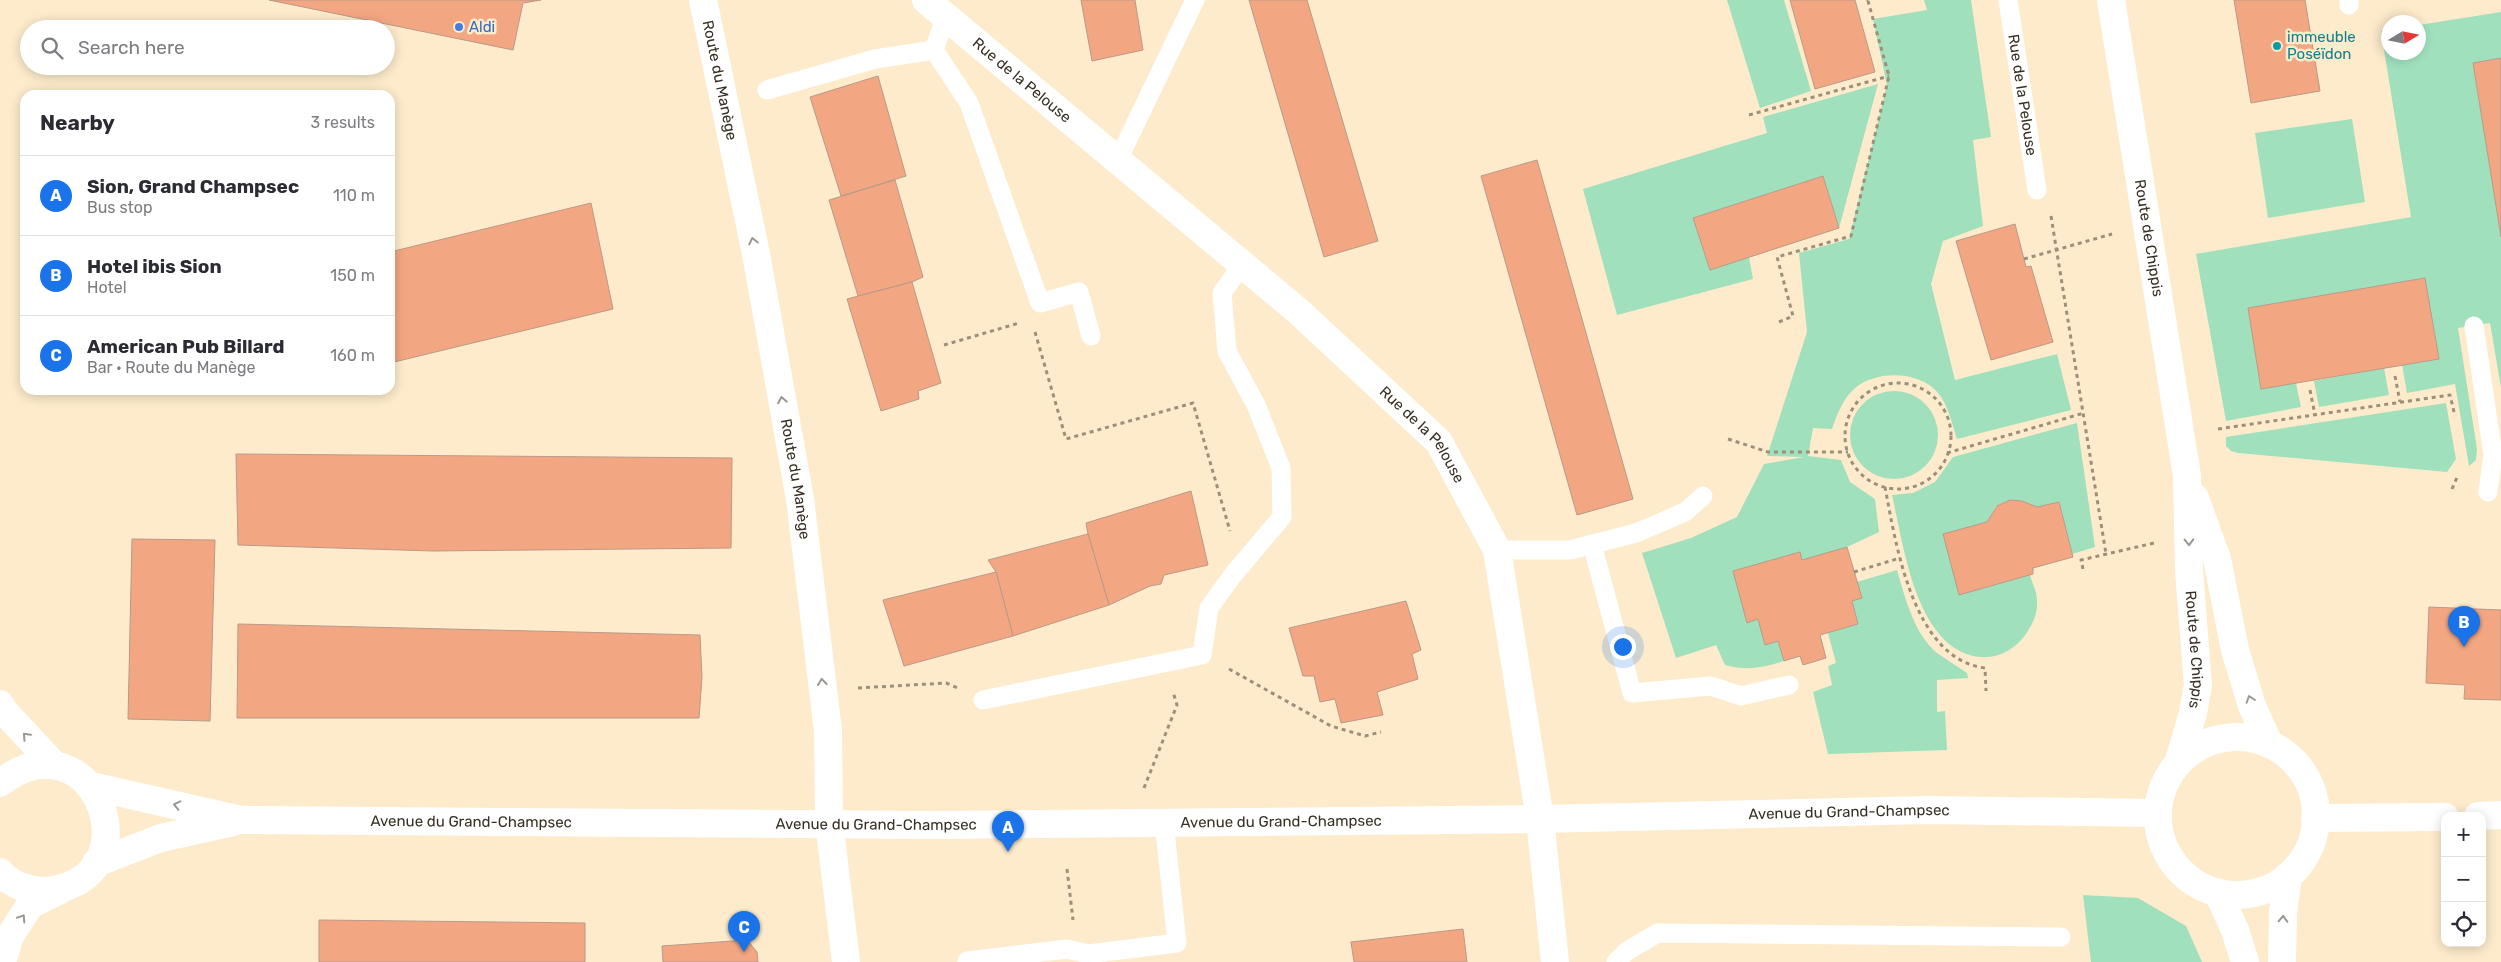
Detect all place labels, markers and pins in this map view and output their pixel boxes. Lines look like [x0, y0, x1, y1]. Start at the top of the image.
place label: Aldi [469, 18, 495, 36]
marker: Aldi [453, 21, 465, 33]
place label: immeuble Poséïdon [2287, 28, 2356, 63]
marker: immeuble Poséïdon [2271, 40, 2283, 52]
pin: B [2448, 606, 2480, 647]
pin: A [992, 811, 1024, 852]
pin: C [728, 911, 760, 952]

